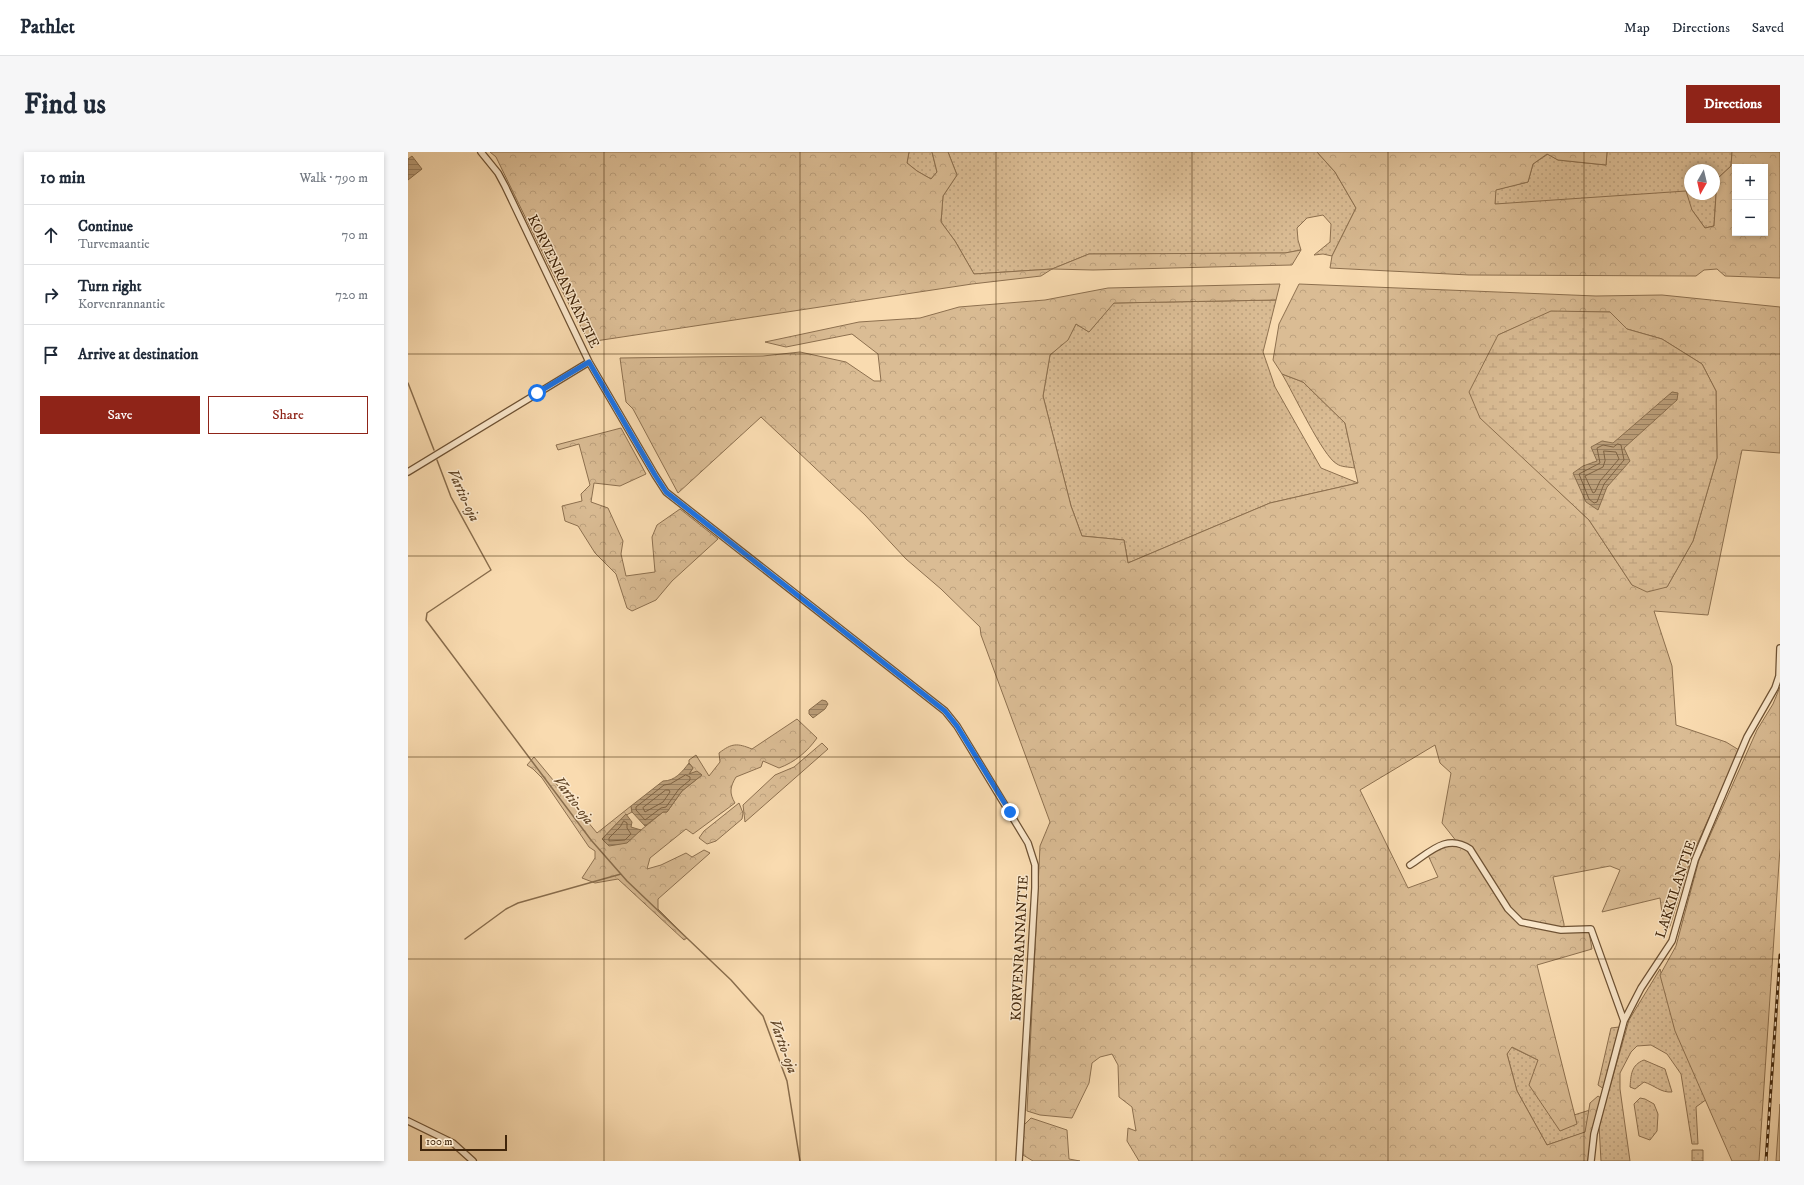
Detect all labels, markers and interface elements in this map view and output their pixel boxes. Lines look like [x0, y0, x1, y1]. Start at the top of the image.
text: Pathlet [20, 16, 75, 39]
text: Map [1624, 19, 1650, 37]
text: Directions [1672, 19, 1730, 37]
text: Saved [1752, 19, 1784, 37]
button: Directions [1686, 85, 1780, 123]
text: Find us [24, 87, 106, 122]
north arrow [1684, 164, 1720, 200]
map controls [1732, 164, 1768, 236]
button: + [1732, 164, 1768, 200]
text: 10 min [40, 167, 85, 189]
text: Walk · 790 m [299, 170, 368, 186]
button: − [1732, 200, 1768, 236]
street label: KORVENRANNANTIE [523, 212, 603, 351]
text: Continue [78, 217, 133, 236]
icon: ahead [40, 224, 62, 246]
text: 70 m [342, 227, 368, 243]
text: Turvemaantie [78, 236, 150, 252]
text: Turn right [78, 277, 141, 296]
icon: right [40, 284, 62, 306]
text: 720 m [335, 287, 368, 303]
text: Korvenrannantie [78, 296, 165, 312]
icon: arrive [40, 344, 62, 366]
text: Arrive at destination [78, 345, 198, 364]
route start [528, 384, 546, 402]
button: Save [40, 396, 200, 434]
button: Share [208, 396, 368, 434]
water label: Vartio-oja [443, 466, 484, 525]
water label: Vartio-oja [549, 772, 598, 829]
route end [1001, 803, 1019, 821]
street label: LAKKILANTIE [1652, 838, 1700, 940]
street label: KORVENRANNANTIE [1007, 874, 1033, 1022]
water label: Vartio-oja [765, 1016, 802, 1076]
scale bar [420, 1133, 507, 1152]
text: 100 m [426, 1135, 452, 1149]

